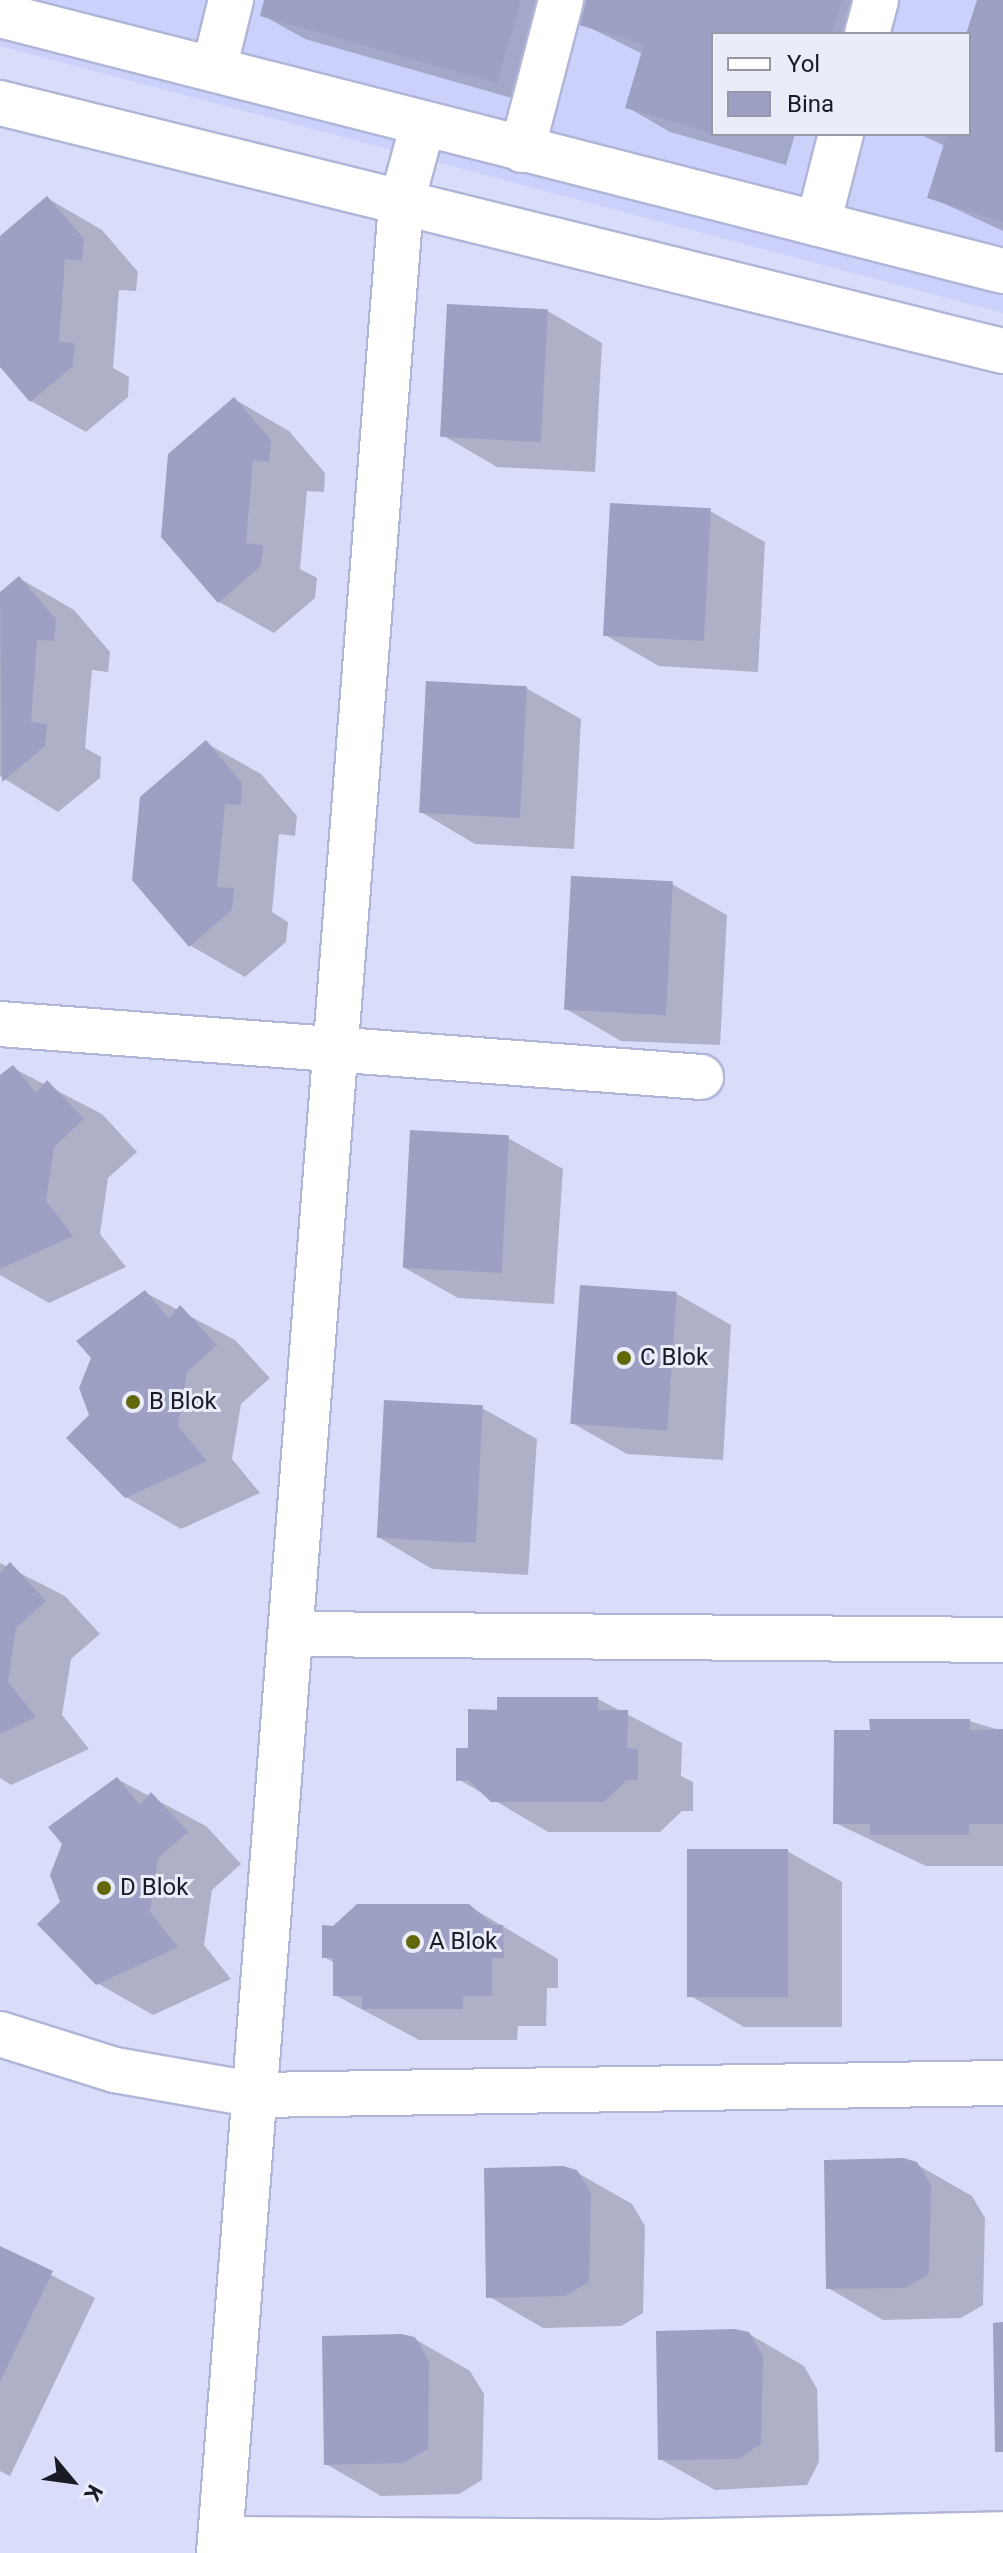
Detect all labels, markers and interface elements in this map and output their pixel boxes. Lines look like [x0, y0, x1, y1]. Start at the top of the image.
legend [711, 32, 971, 136]
text: Yol [787, 50, 820, 78]
text: Bina [787, 90, 834, 118]
place label: C Blok [640, 1344, 708, 1372]
marker: C Blok [615, 1349, 633, 1367]
place label: B Blok [149, 1388, 217, 1416]
marker: B Blok [124, 1393, 142, 1411]
place label: D Blok [120, 1874, 188, 1902]
marker: D Blok [95, 1879, 113, 1897]
place label: A Blok [429, 1928, 497, 1956]
marker: A Blok [404, 1933, 422, 1951]
north arrow [32, 2441, 112, 2521]
text: K [79, 2481, 108, 2505]

